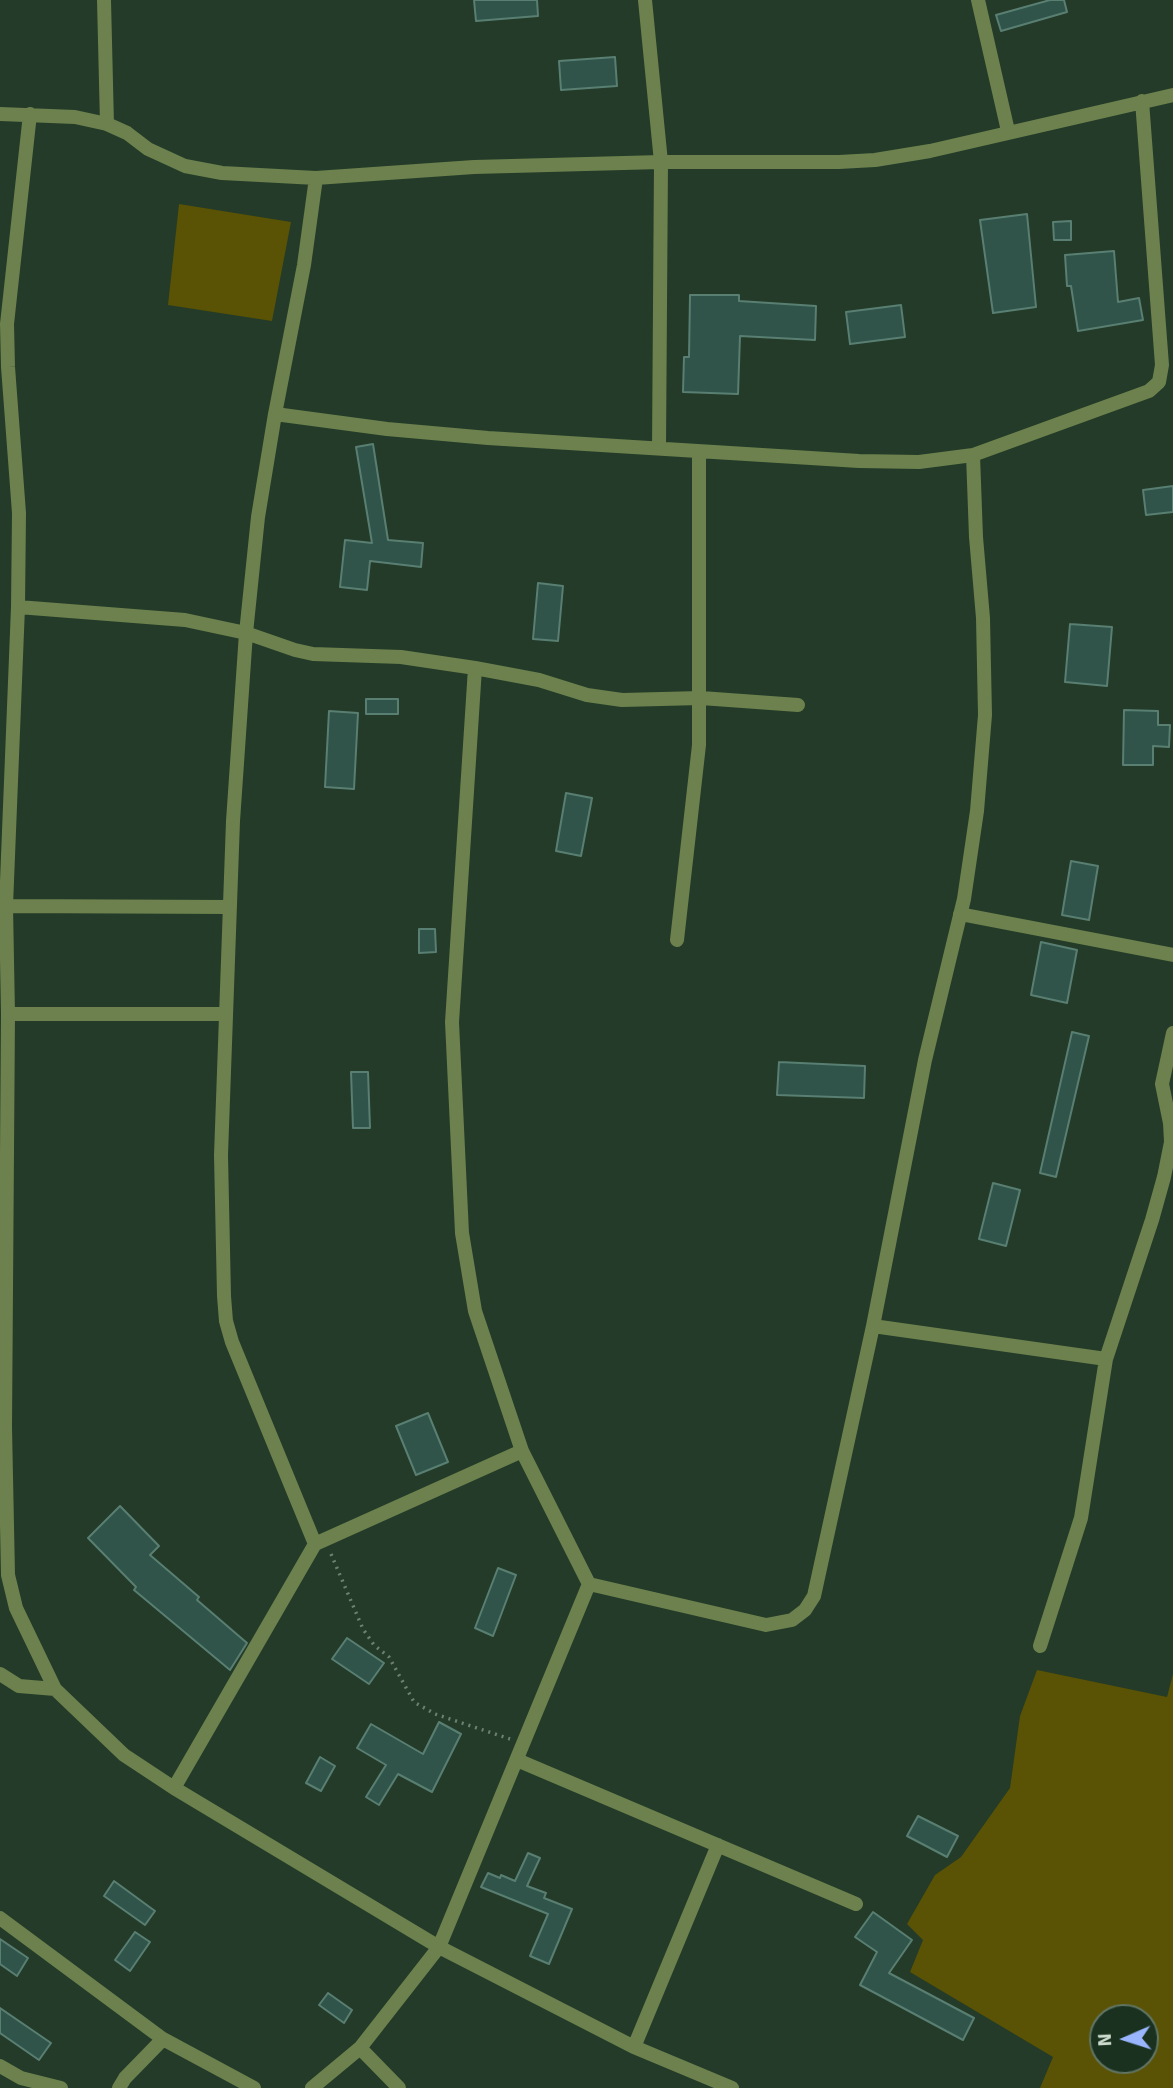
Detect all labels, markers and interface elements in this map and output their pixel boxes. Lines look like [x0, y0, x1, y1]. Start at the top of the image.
north arrow [1089, 2004, 1159, 2074]
text: N [1093, 2033, 1117, 2047]

